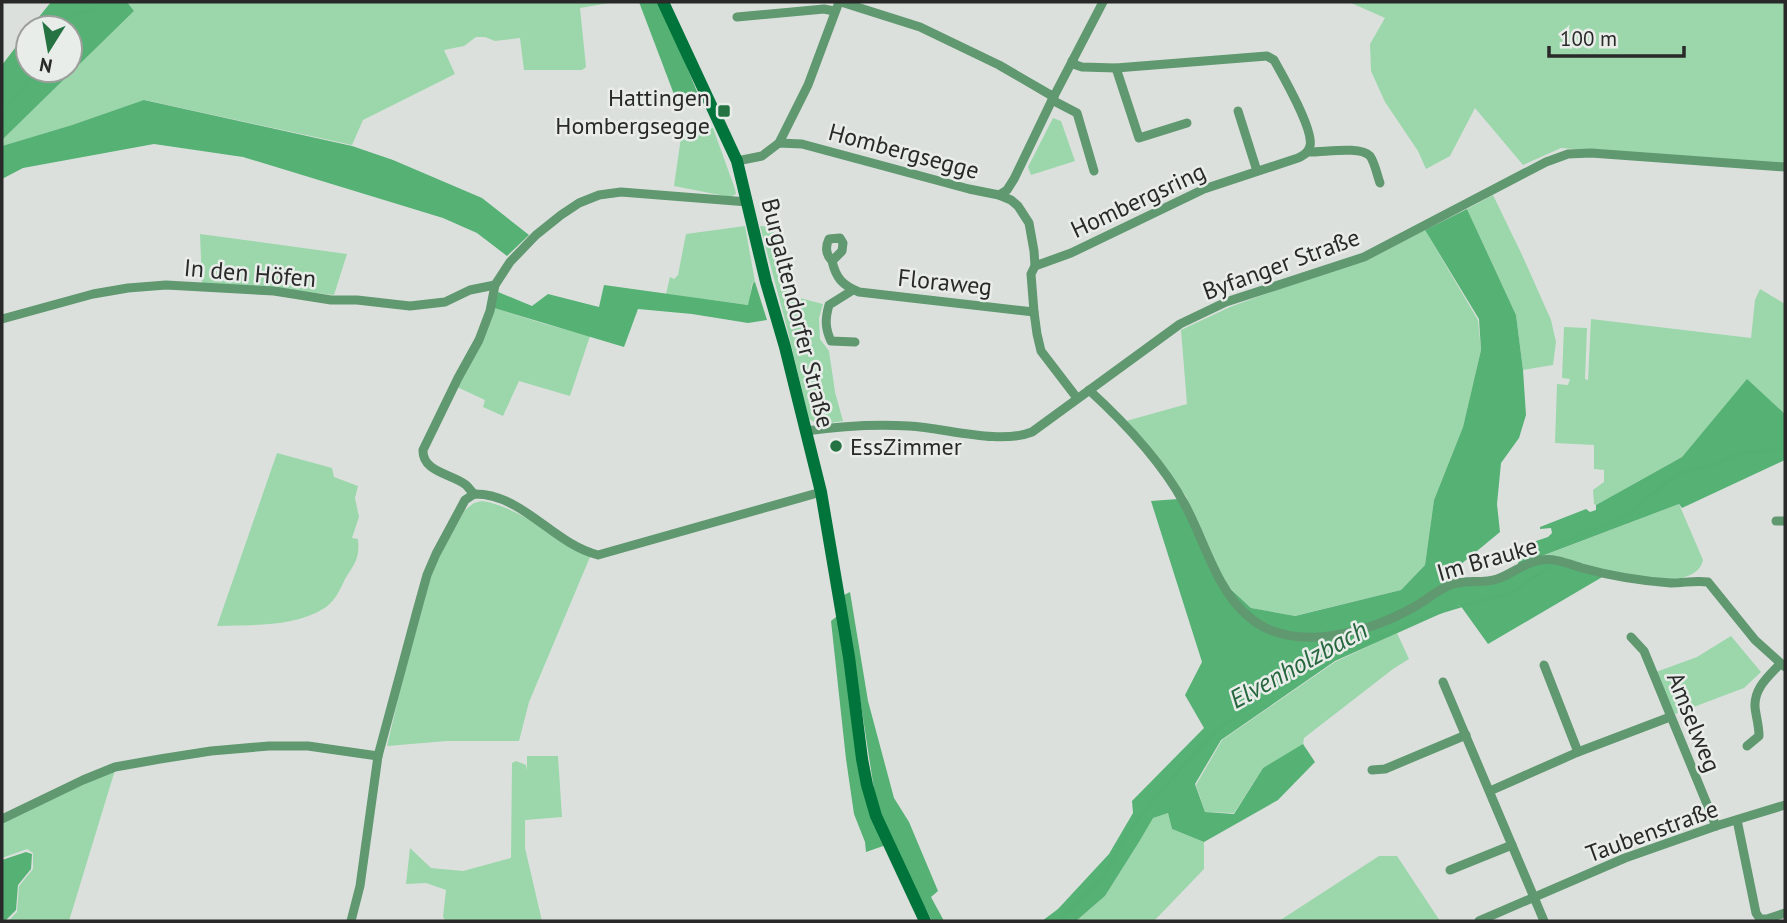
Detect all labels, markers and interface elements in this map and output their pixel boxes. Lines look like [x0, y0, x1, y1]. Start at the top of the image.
north arrow [14, 14, 84, 84]
scale bar [1549, 14, 1684, 58]
text: 100 m [1560, 25, 1617, 52]
text: N [37, 53, 54, 79]
place label: Hattingen Hombergsegge [555, 82, 710, 141]
marker: Hattingen Hombergsegge [716, 103, 732, 119]
street label: Hombergsegge [825, 116, 983, 186]
street label: Hombergsring [1066, 155, 1210, 245]
street label: Burgaltendorfer Straße [754, 195, 842, 431]
street label: Byfanger Straße [1198, 221, 1364, 307]
street label: In den Höfen [183, 252, 317, 294]
street label: Floraweg [896, 262, 994, 302]
place label: EssZimmer [850, 431, 962, 462]
marker: EssZimmer [828, 438, 844, 454]
street label: Im Brauke [1433, 530, 1541, 588]
water label: Elvenholzbach [1223, 613, 1373, 715]
street label: Amselweg [1660, 668, 1728, 776]
street label: Taubenstraße [1582, 793, 1722, 869]

